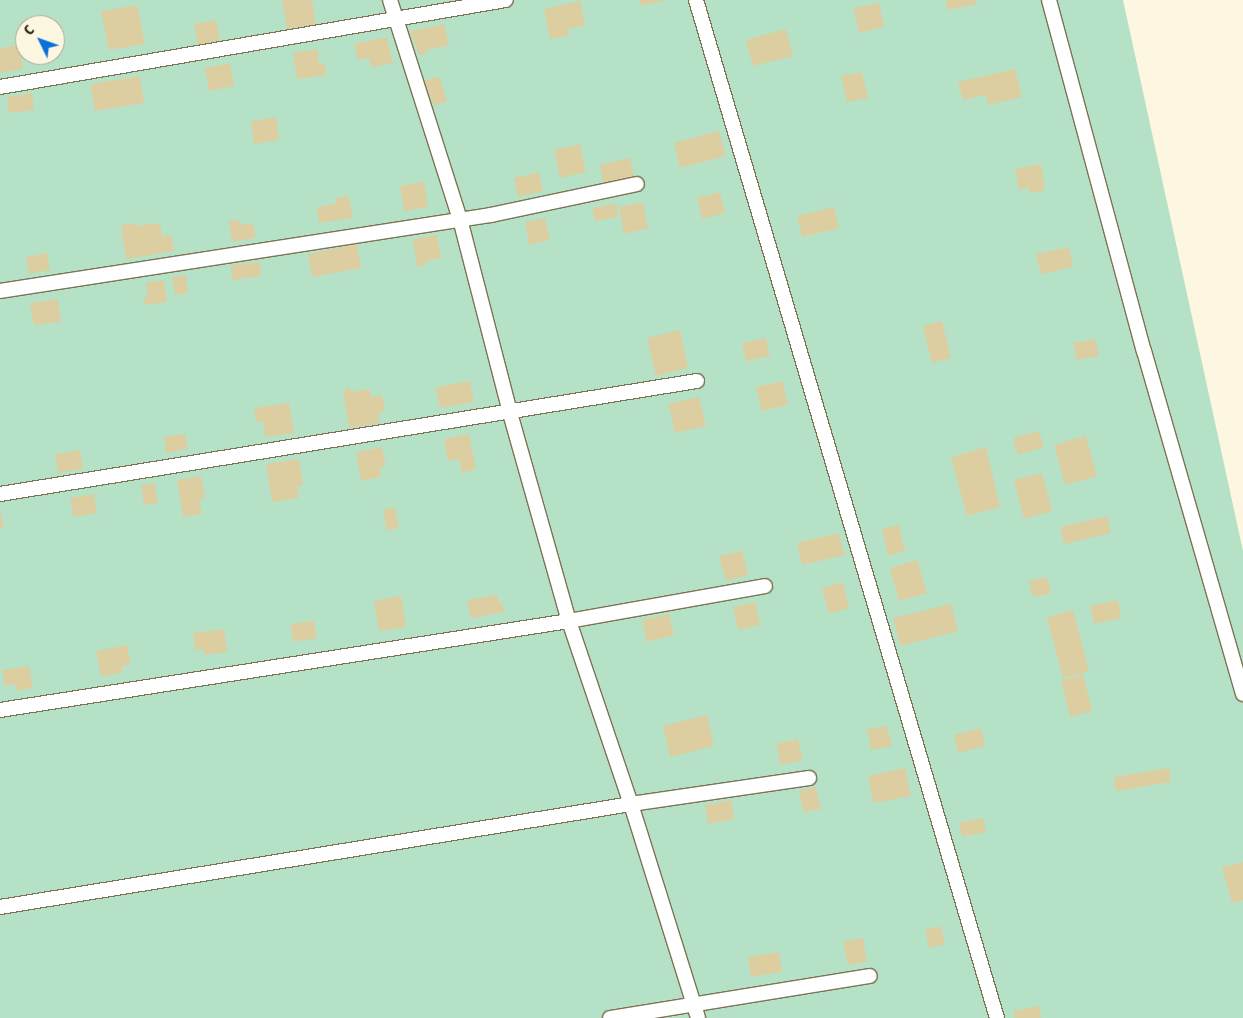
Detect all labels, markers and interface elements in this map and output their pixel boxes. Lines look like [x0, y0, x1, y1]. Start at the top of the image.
north arrow [15, 15, 65, 65]
text: С [20, 22, 38, 39]

